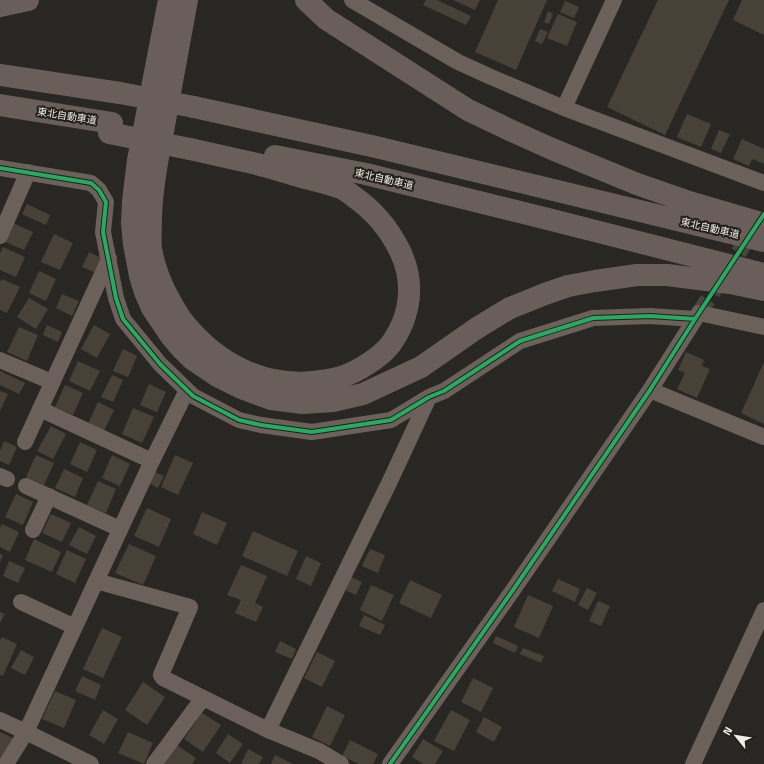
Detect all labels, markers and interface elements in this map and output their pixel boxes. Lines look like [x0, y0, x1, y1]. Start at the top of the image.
street label: 東北自動車道 [36, 104, 98, 128]
street label: 東北自動車道 [353, 165, 415, 193]
street label: 東北自動車道 [679, 214, 741, 242]
north arrow [716, 716, 756, 756]
text: N [719, 724, 736, 738]

